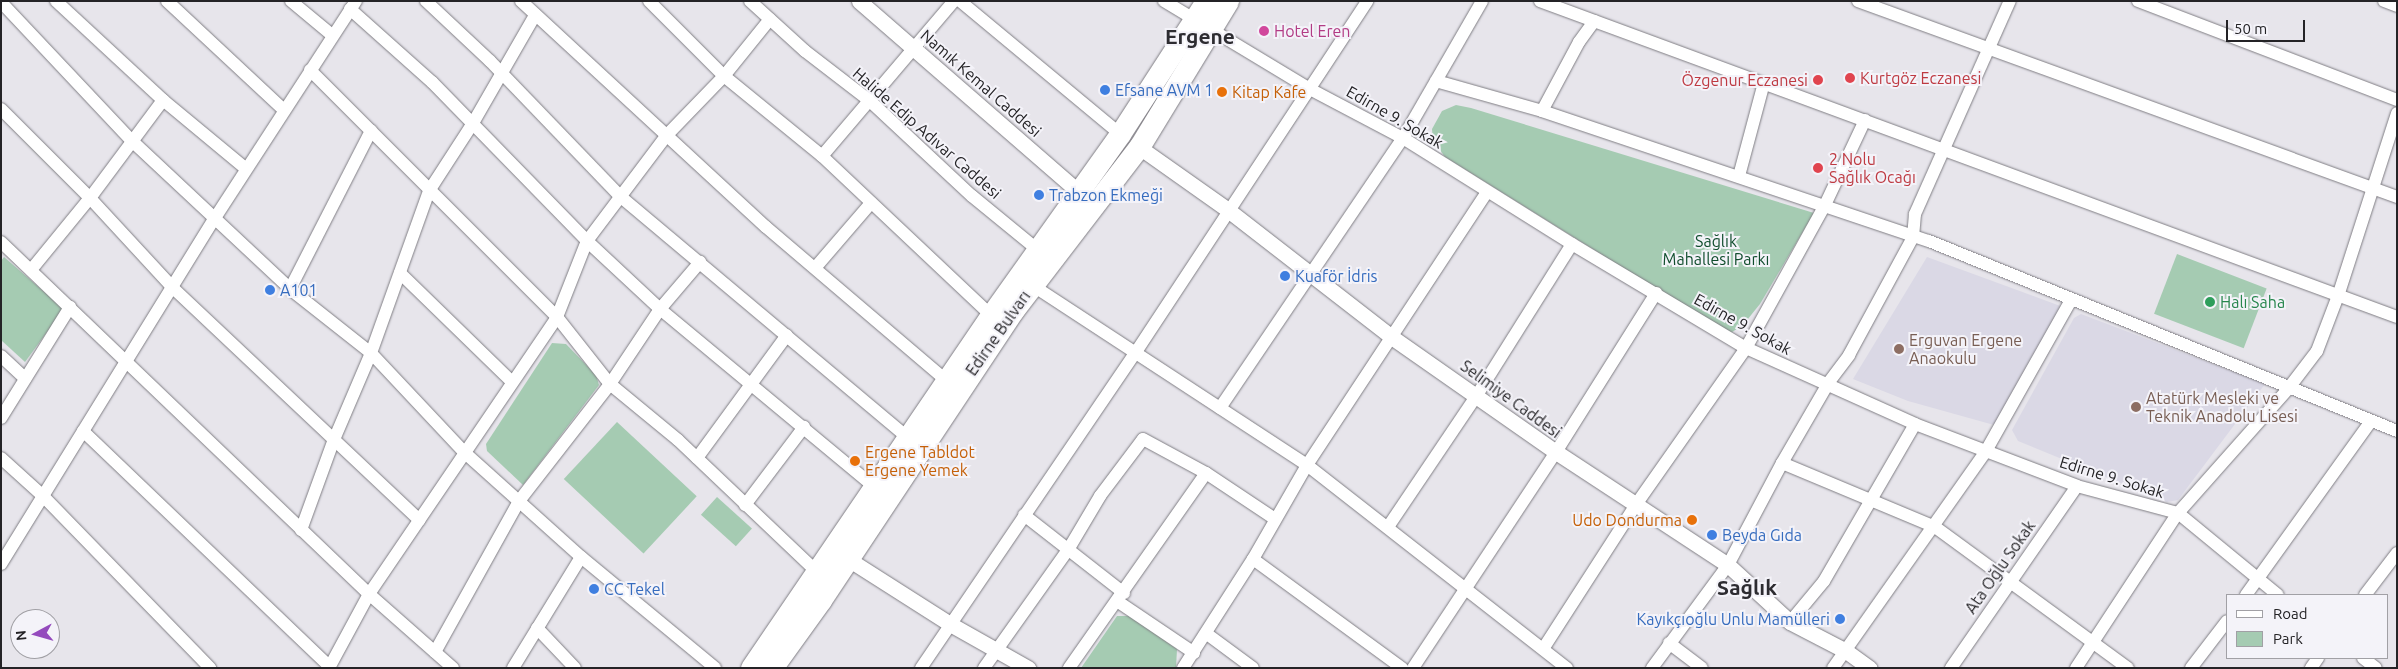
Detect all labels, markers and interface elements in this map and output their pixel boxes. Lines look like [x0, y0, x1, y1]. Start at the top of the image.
scale bar [2228, 10, 2307, 42]
text: 50 m [2234, 20, 2267, 37]
place label: Hotel Eren [1274, 21, 1350, 41]
district label: Ergene [1165, 23, 1235, 49]
street label: Namık Kemal Caddesi [917, 25, 1045, 141]
marker: Hotel Eren [1258, 25, 1270, 37]
street label: Halide Edip Adıvar Caddesi [849, 63, 1005, 203]
place label: Kurtgöz Eczanesi [1860, 68, 1981, 88]
place label: Özgenur Eczanesi [1682, 70, 1808, 90]
marker: Kurtgöz Eczanesi [1844, 72, 1856, 84]
marker: Özgenur Eczanesi [1812, 74, 1824, 86]
place label: Efsane AVM 1 [1115, 80, 1213, 100]
place label: Kitap Kafe [1232, 82, 1306, 102]
street label: Edirne 9. Sokak [1343, 82, 1447, 152]
marker: Efsane AVM 1 [1099, 84, 1111, 96]
marker: Kitap Kafe [1216, 86, 1228, 98]
place label: 2 Nolu Sağlık Ocağı [1829, 149, 1916, 187]
marker: 2 Nolu Sağlık Ocağı [1811, 161, 1825, 175]
place label: Trabzon Ekmeği [1049, 185, 1163, 205]
marker: Trabzon Ekmeği [1033, 189, 1045, 201]
park label: Sağlık Mahallesi Parkı [1663, 231, 1769, 269]
place label: Kuaför İdris [1295, 266, 1378, 286]
marker: Kuaför İdris [1279, 270, 1291, 282]
place label: A101 [280, 280, 317, 300]
marker: A101 [264, 284, 276, 296]
street label: Edirne Bulvarı [962, 287, 1034, 379]
street label: Edirne 9. Sokak [1691, 289, 1795, 359]
place label: Halı Saha [2220, 292, 2285, 312]
marker: Halı Saha [2204, 296, 2216, 308]
place label: Erguvan Ergene Anaokulu [1909, 330, 2022, 368]
marker: Erguvan Ergene Anaokulu [1893, 343, 1905, 355]
street label: Selimiye Caddesi [1457, 356, 1565, 442]
place label: Atatürk Mesleki ve Teknik Anadolu Lisesi [2146, 388, 2298, 426]
marker: Atatürk Mesleki ve Teknik Anadolu Lisesi [2130, 401, 2142, 413]
place label: Ergene Tabldot Ergene Yemek [865, 442, 975, 480]
street label: Edirne 9. Sokak [2057, 452, 2167, 502]
marker: Ergene Tabldot Ergene Yemek [849, 455, 861, 467]
place label: Udo Dondurma [1572, 510, 1682, 530]
marker: Udo Dondurma [1686, 514, 1698, 526]
street label: Ata Oğlu Sokak [1961, 517, 2039, 617]
place label: Beyda Gıda [1722, 525, 1802, 545]
marker: Beyda Gıda [1706, 529, 1718, 541]
district label: Sağlık [1717, 574, 1777, 600]
place label: CC Tekel [604, 579, 665, 599]
marker: CC Tekel [588, 583, 600, 595]
legend [2226, 594, 2388, 659]
text: Road [2273, 605, 2308, 622]
north arrow [10, 609, 60, 659]
place label: Kayıkçıoğlu Unlu Mamülleri [1636, 609, 1830, 629]
marker: Kayıkçıoğlu Unlu Mamülleri [1834, 613, 1846, 625]
text: N [13, 629, 30, 642]
text: Park [2273, 630, 2303, 647]

